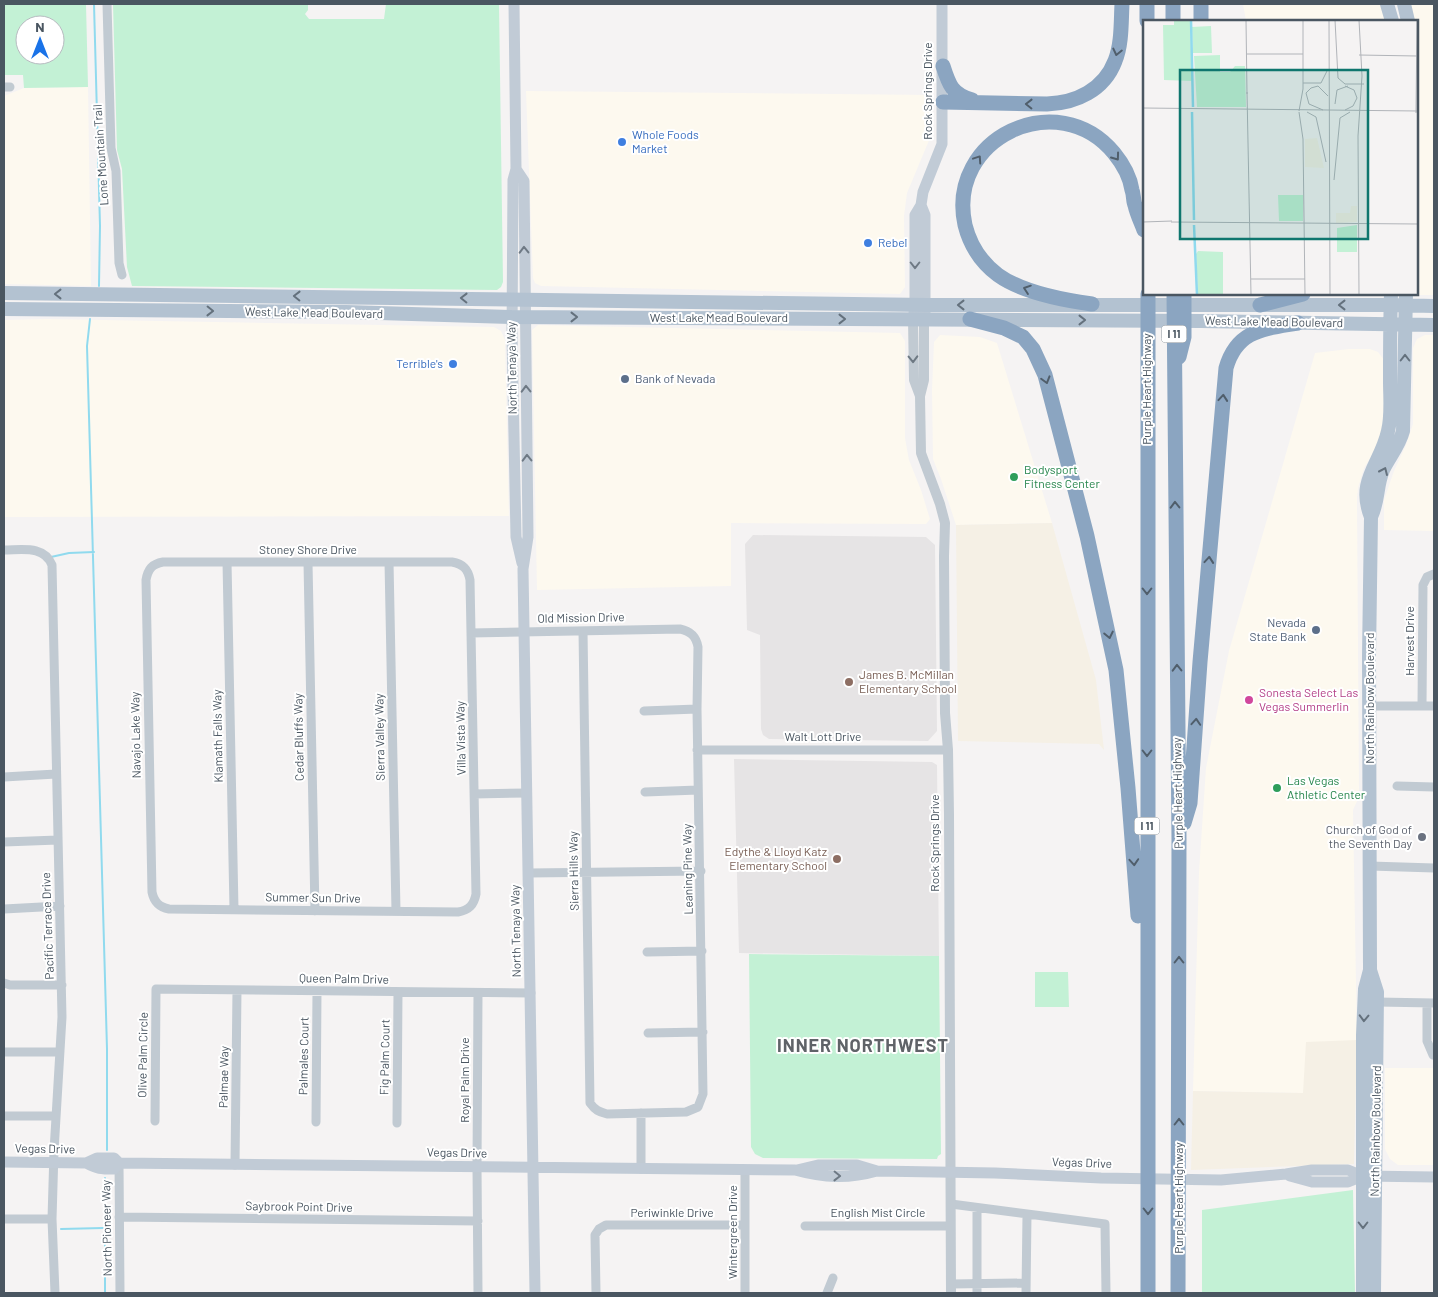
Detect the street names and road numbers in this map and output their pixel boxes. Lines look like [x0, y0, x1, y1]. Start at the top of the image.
street label: Rock Springs Drive [920, 42, 934, 140]
street label: Lone Mountain Trail [89, 104, 111, 206]
street label: West Lake Mead Boulevard [245, 304, 383, 320]
street label: West Lake Mead Boulevard [650, 310, 788, 324]
street label: West Lake Mead Boulevard [1205, 313, 1343, 329]
street label: North Tenaya Way [503, 321, 519, 415]
road number: I 11 [1162, 326, 1186, 342]
street label: Purple Heart Highway [1139, 333, 1153, 445]
street label: Stoney Shore Drive [259, 542, 357, 556]
street label: Harvest Drive [1402, 606, 1416, 676]
street label: Old Mission Drive [537, 609, 625, 625]
street label: North Rainbow Boulevard [1362, 632, 1376, 764]
street label: Klamath Falls Way [209, 689, 225, 783]
street label: Navajo Lake Way [127, 691, 143, 779]
street label: Cedar Bluffs Way [290, 692, 306, 781]
street label: Sierra Valley Way [371, 693, 387, 781]
street label: Villa Vista Way [452, 700, 468, 775]
street label: Walt Lott Drive [785, 729, 861, 743]
street label: Purple Heart Highway [1169, 737, 1185, 849]
street label: Rock Springs Drive [927, 794, 941, 892]
road number: I 11 [1134, 818, 1160, 834]
street label: Leaning Pine Way [679, 823, 695, 915]
street label: Sierra Hills Way [565, 831, 581, 911]
street label: Pacific Terrace Drive [38, 872, 56, 980]
street label: North Tenaya Way [507, 884, 523, 978]
street label: Summer Sun Drive [265, 889, 361, 905]
street label: Queen Palm Drive [299, 970, 389, 986]
street label: Olive Palm Circle [134, 1012, 150, 1098]
street label: Palmales Court [295, 1017, 311, 1095]
street label: Fig Palm Court [376, 1019, 392, 1095]
street label: Royal Palm Drive [457, 1037, 471, 1123]
street label: Palmae Way [215, 1045, 231, 1108]
street label: North Rainbow Boulevard [1367, 1065, 1383, 1197]
street label: Vegas Drive [15, 1140, 75, 1156]
street label: Purple Heart Highway [1171, 1142, 1185, 1254]
street label: Vegas Drive [427, 1144, 487, 1160]
street label: Vegas Drive [1052, 1154, 1112, 1170]
street label: North Pioneer Way [98, 1179, 114, 1276]
street label: Wintergreen Drive [725, 1185, 739, 1279]
street label: Saybrook Point Drive [245, 1198, 353, 1214]
street label: Periwinkle Drive [630, 1205, 714, 1219]
street label: English Mist Circle [831, 1205, 925, 1219]

